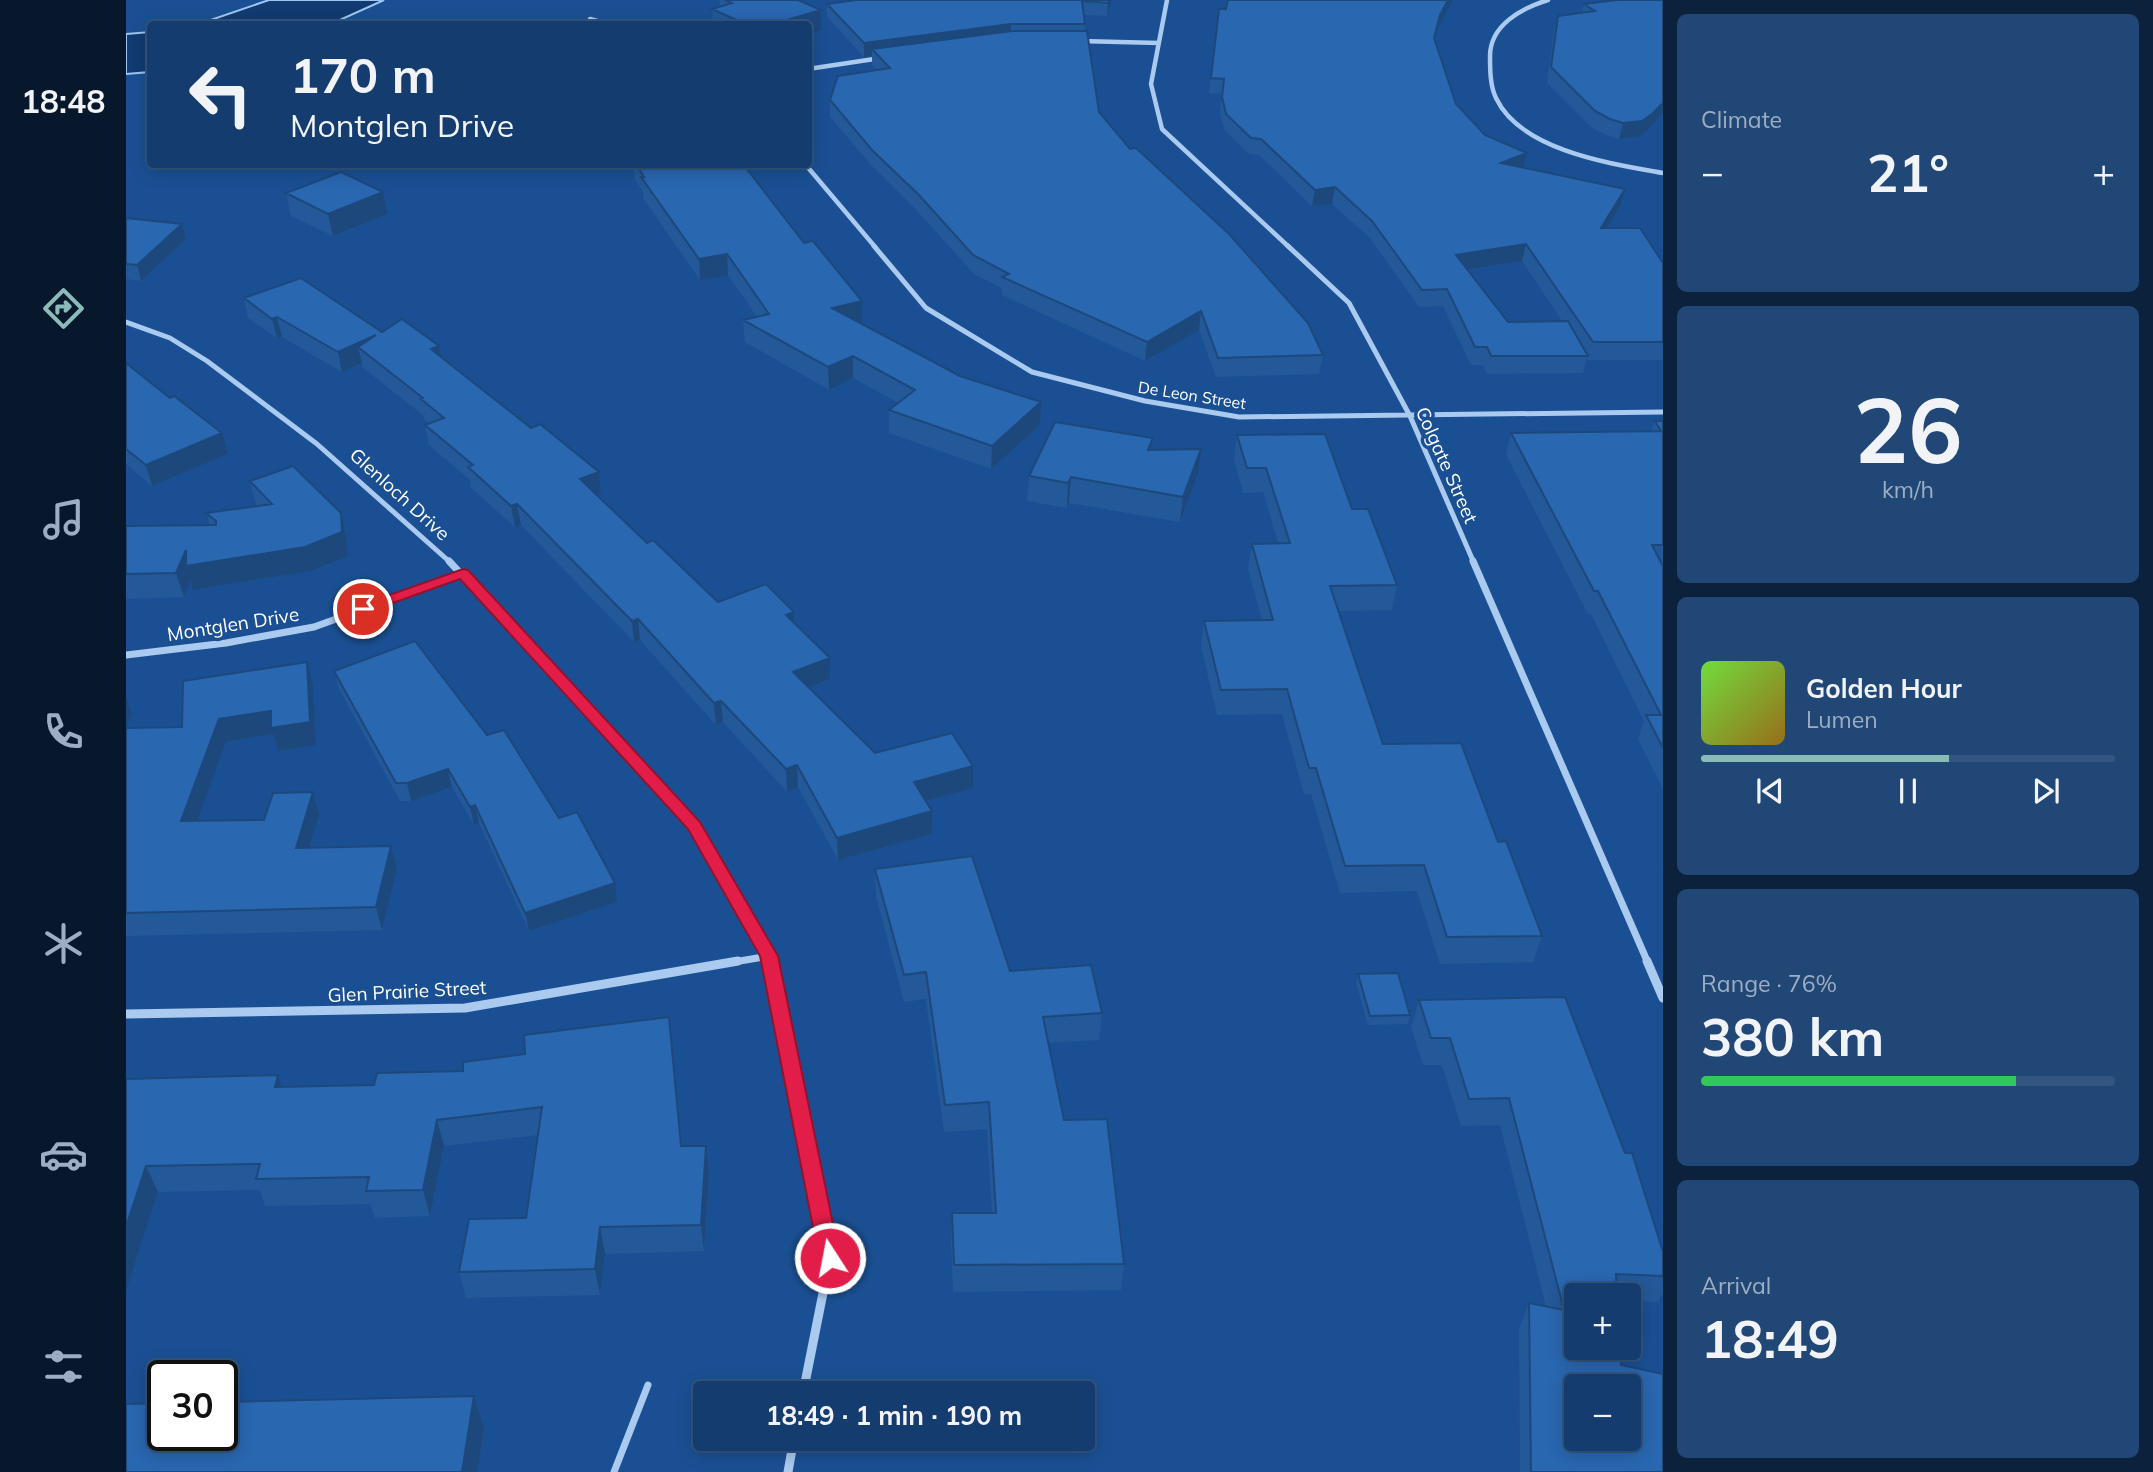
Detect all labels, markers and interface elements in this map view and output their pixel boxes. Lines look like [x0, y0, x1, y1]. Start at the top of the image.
text: 170 m [290, 44, 436, 105]
icon: left [175, 49, 266, 140]
text: 18:48 [21, 81, 105, 121]
text: Montglen Drive [290, 105, 514, 145]
text: Climate [1701, 105, 1782, 134]
text: 21° [1867, 140, 1949, 205]
text: − [1701, 148, 1724, 196]
text: + [2092, 148, 2115, 196]
icon: directions [39, 284, 88, 333]
text: 26 [1853, 372, 1963, 486]
street label: De Leon Street [1137, 377, 1248, 413]
street label: Colgate Street [1411, 403, 1484, 527]
street label: Glenloch Drive [345, 443, 455, 545]
text: km/h [1882, 475, 1934, 504]
icon: music [39, 495, 88, 544]
pin [333, 579, 393, 639]
icon: arrive [344, 590, 382, 628]
street label: Montglen Drive [165, 602, 301, 646]
text: Golden Hour [1806, 672, 1962, 705]
text: Lumen [1806, 705, 1878, 734]
icon: phone [39, 707, 88, 756]
icon: previous [1751, 772, 1789, 810]
icon: pause [1889, 772, 1927, 810]
icon: next [2027, 772, 2065, 810]
icon: climate [39, 919, 88, 968]
text: Range · 76% [1701, 969, 1837, 998]
street label: Glen Prairie Street [327, 975, 487, 1007]
text: 380 km [1701, 1004, 1884, 1069]
icon: car [39, 1130, 88, 1179]
position arrow [793, 1221, 867, 1295]
text: Arrival [1701, 1271, 1771, 1300]
map controls [1564, 1283, 1641, 1451]
button: + [1564, 1283, 1641, 1360]
text: 18:49 [1701, 1306, 1839, 1371]
icon: filters [39, 1342, 88, 1391]
speed limit sign: 30 [147, 1360, 238, 1451]
button: − [1564, 1374, 1641, 1451]
text: 18:49 · 1 min · 190 m [766, 1399, 1022, 1432]

